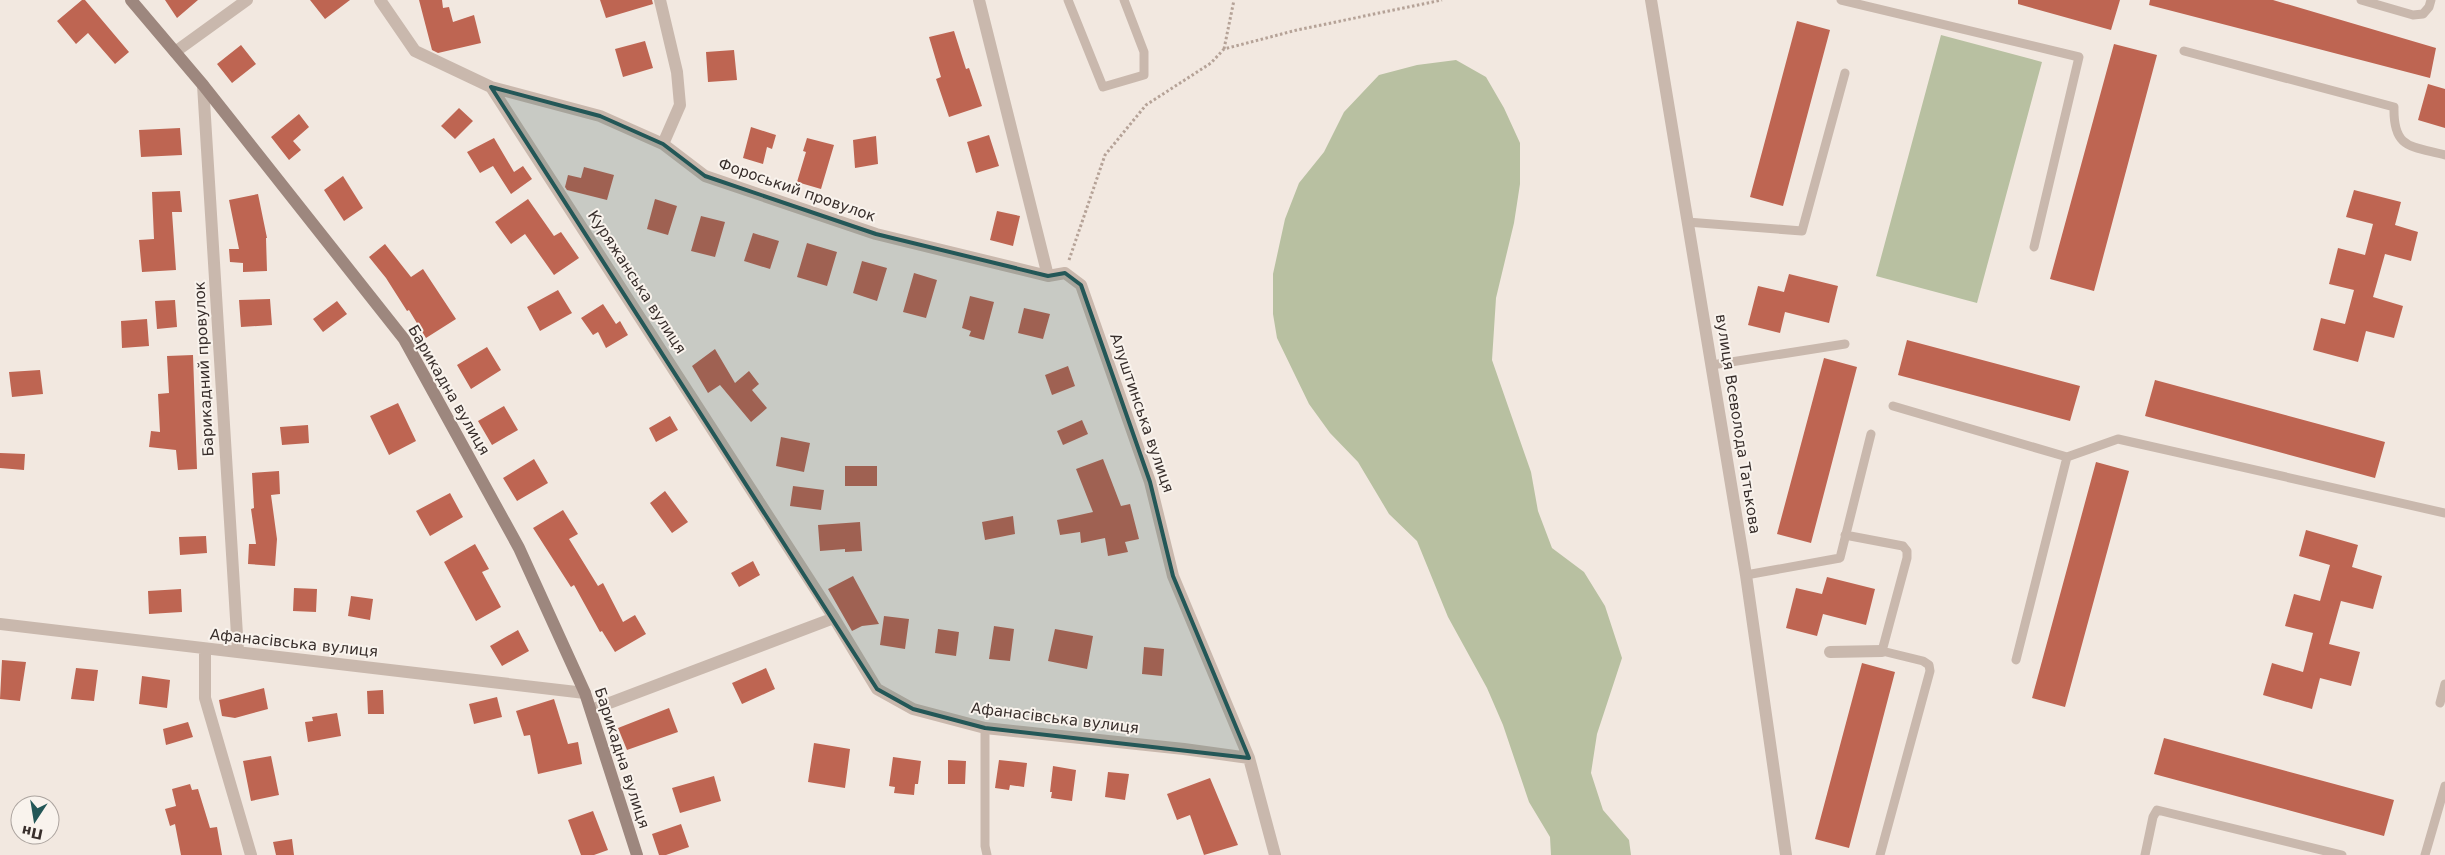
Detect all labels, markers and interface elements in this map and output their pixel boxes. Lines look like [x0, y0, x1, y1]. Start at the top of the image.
street label: Фороський провулок [716, 155, 878, 225]
street label: Куряжанська вулиця [584, 207, 690, 357]
street label: Барикадний провулок [190, 281, 218, 457]
street label: вулиця Всеволода Татькова [1712, 313, 1764, 535]
street label: Барикадна вулиця [404, 322, 494, 458]
street label: Алуштинська вулиця [1106, 331, 1178, 495]
street label: Афанасівська вулиця [209, 625, 379, 661]
street label: Барикадна вулиця [591, 685, 653, 831]
street label: Афанасівська вулиця [970, 699, 1140, 737]
north arrow [10, 795, 60, 845]
text: Пн [20, 823, 44, 843]

